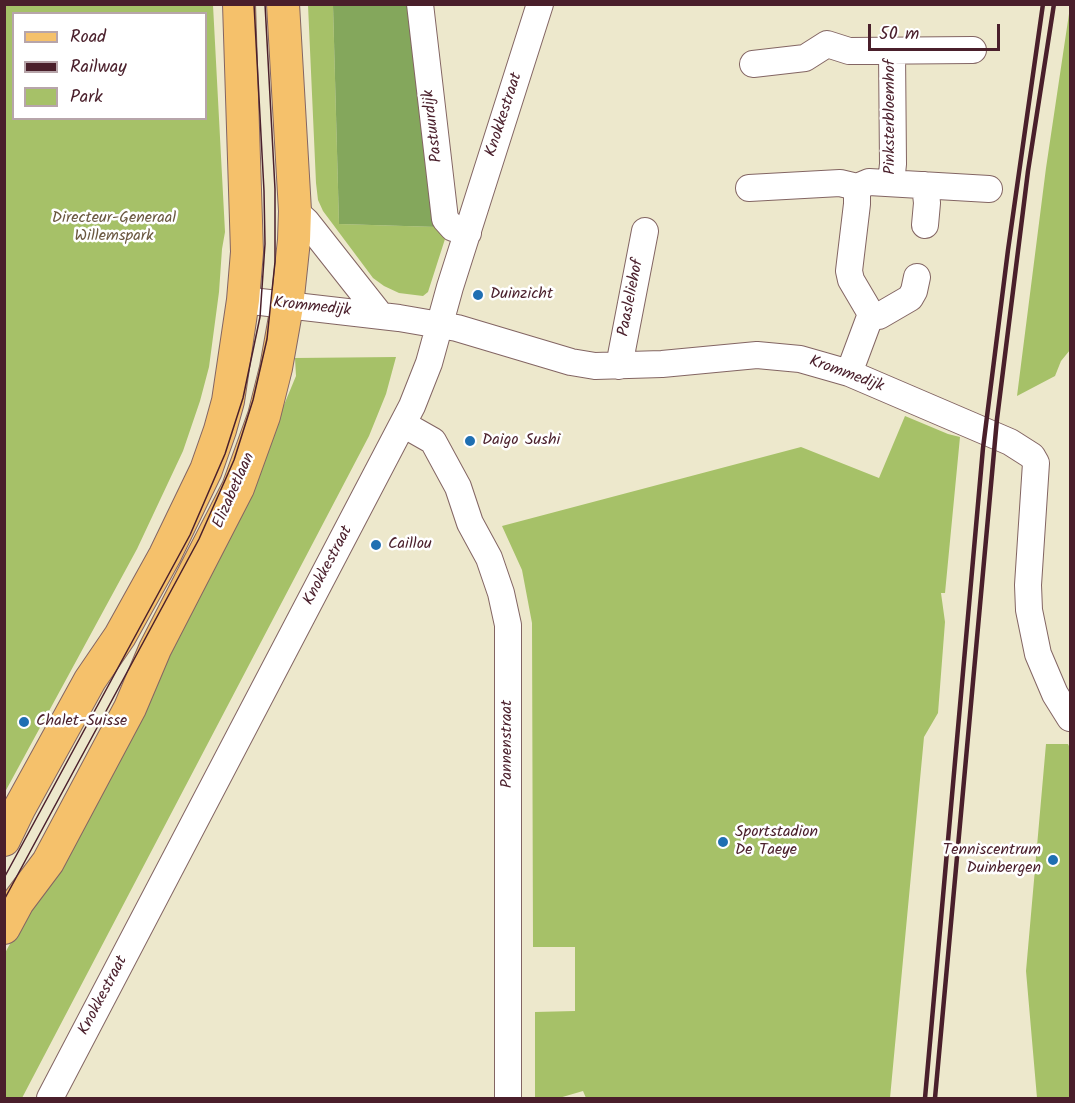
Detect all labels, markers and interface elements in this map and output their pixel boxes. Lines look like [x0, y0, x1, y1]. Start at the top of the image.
legend [12, 12, 207, 120]
scale bar [871, 12, 1003, 50]
text: 50 m [879, 20, 919, 49]
text: Road [70, 23, 106, 52]
text: Railway [70, 53, 127, 82]
street label: Pinksterbloemhof [881, 59, 901, 175]
street label: Knokkestraat [482, 71, 528, 159]
text: Park [70, 83, 103, 112]
street label: Pastuurdijk [420, 88, 448, 164]
park label: Directeur-Generaal Willemspark [52, 209, 176, 247]
street label: Paasleliehof [615, 258, 649, 338]
place label: Duinzicht [490, 285, 553, 305]
marker: Duinzicht [471, 288, 485, 302]
street label: Krommedijk [272, 294, 352, 322]
street label: Krommedijk [806, 353, 886, 397]
place label: Daigo Sushi [482, 431, 560, 451]
marker: Daigo Sushi [463, 434, 477, 448]
street label: Elizabetlaan [210, 450, 260, 532]
street label: Knokkestraat [300, 523, 358, 609]
place label: Caillou [388, 535, 432, 555]
marker: Caillou [369, 538, 383, 552]
street label: Pannenstraat [498, 700, 518, 788]
place label: Chalet-Suisse [36, 712, 127, 732]
marker: Chalet-Suisse [17, 715, 31, 729]
place label: Sportstadion De Taeye [735, 823, 818, 861]
marker: Sportstadion De Taeye [716, 835, 730, 849]
place label: Tenniscentrum Duinbergen [943, 841, 1041, 879]
marker: Tenniscentrum Duinbergen [1046, 853, 1060, 867]
street label: Knokkestraat [75, 953, 133, 1039]

